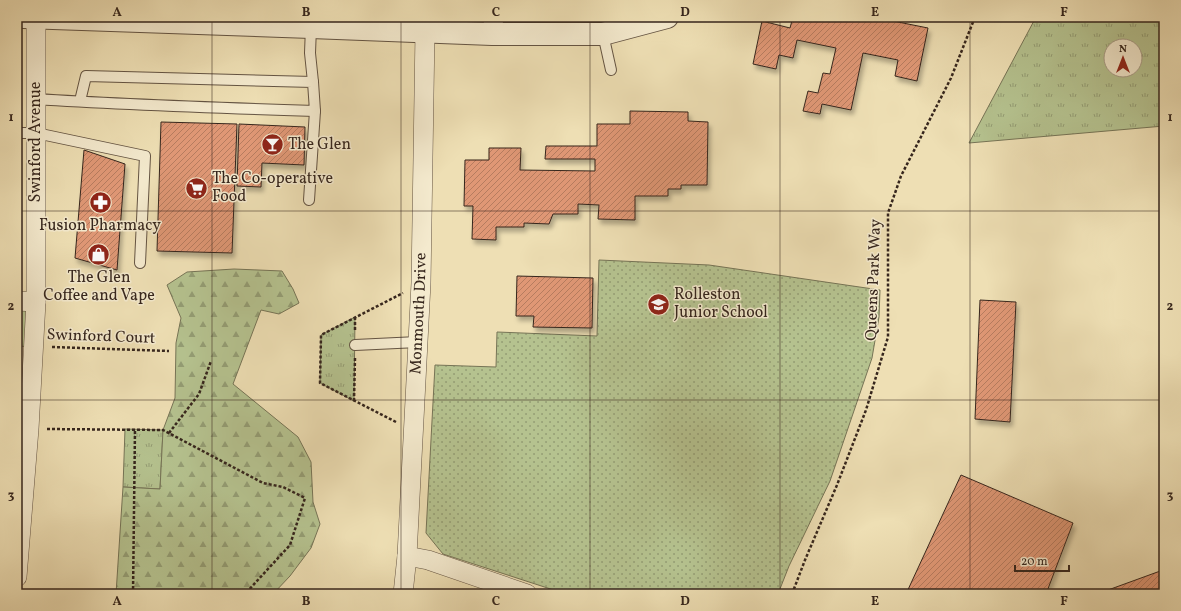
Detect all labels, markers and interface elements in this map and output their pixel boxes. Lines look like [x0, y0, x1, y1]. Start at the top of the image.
text: A [112, 4, 122, 22]
text: B [302, 4, 311, 22]
text: C [492, 4, 500, 22]
text: D [680, 4, 690, 22]
text: E [871, 4, 879, 22]
text: F [1060, 4, 1068, 22]
north arrow [1103, 38, 1143, 78]
text: N [1119, 42, 1127, 57]
street label: Swinford Avenue [25, 82, 47, 202]
text: 1 [8, 109, 14, 127]
text: 1 [1167, 109, 1173, 127]
bar icon: The Glen [259, 132, 285, 158]
place label: The Glen [288, 134, 351, 156]
place label: The Co-operative Food [212, 168, 333, 208]
supermarket icon: The Co-operative Food [184, 175, 210, 201]
pharmacy icon: Fusion Pharmacy [87, 189, 113, 215]
place label: Fusion Pharmacy [39, 215, 161, 237]
street label: Queens Park Way [861, 218, 887, 341]
shop icon: The Glen Coffee and Vape [86, 241, 112, 267]
street label: Monmouth Drive [405, 252, 432, 375]
place label: The Glen Coffee and Vape [43, 267, 155, 307]
place label: Rolleston Junior School [674, 284, 768, 324]
school or university icon: Rolleston Junior School [645, 291, 671, 317]
text: 2 [8, 298, 15, 316]
text: 2 [1167, 298, 1174, 316]
street label: Swinford Court [46, 324, 156, 350]
text: 3 [8, 487, 15, 505]
text: 3 [1167, 487, 1174, 505]
scale bar [1015, 547, 1069, 573]
text: 20 m [1021, 554, 1048, 570]
text: A [112, 593, 122, 611]
text: B [302, 593, 311, 611]
text: C [492, 593, 500, 611]
text: D [680, 593, 690, 611]
text: E [871, 593, 879, 611]
text: F [1060, 593, 1068, 611]

